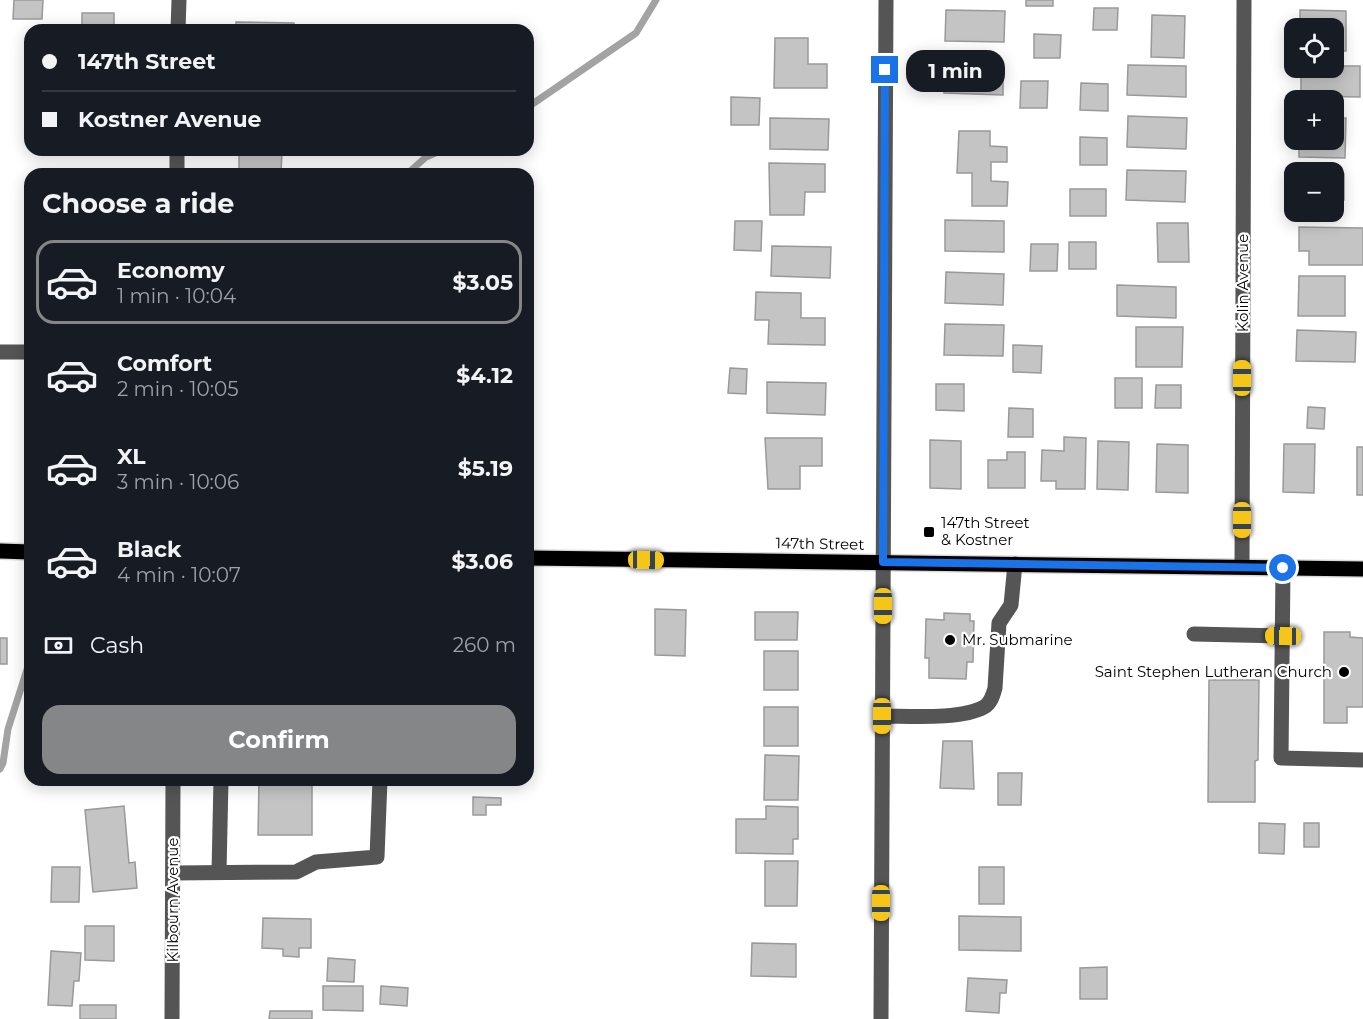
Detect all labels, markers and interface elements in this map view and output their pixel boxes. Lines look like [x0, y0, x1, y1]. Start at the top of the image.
map controls [1284, 18, 1344, 222]
button: locate [1284, 18, 1344, 78]
text: 147th Street [78, 48, 216, 75]
callout: 1 min [906, 49, 1005, 91]
route end [871, 56, 898, 83]
text: 1 min [928, 59, 983, 83]
button: + [1284, 90, 1344, 150]
text: Kostner Avenue [78, 106, 261, 133]
button: − [1284, 162, 1344, 222]
text: Choose a ride [42, 187, 234, 220]
street label: Kolin Avenue [1233, 234, 1252, 332]
icon: car [45, 255, 99, 309]
text: Economy [117, 257, 225, 284]
text: $3.05 [453, 269, 513, 296]
text: 1 min · 10:04 [117, 284, 236, 308]
icon: car [45, 348, 99, 402]
text: Comfort [117, 350, 212, 377]
car [1233, 360, 1251, 396]
text: $4.12 [456, 362, 513, 389]
text: 2 min · 10:05 [117, 377, 239, 401]
icon: car [45, 441, 99, 495]
text: XL [117, 443, 146, 470]
text: $5.19 [458, 455, 513, 482]
text: 3 min · 10:06 [117, 470, 239, 494]
car [1233, 502, 1251, 538]
place label: 147th Street & Kostner [941, 513, 1030, 549]
marker: 147th Street & Kostner [922, 525, 936, 539]
street label: 147th Street [775, 533, 865, 554]
icon: car [45, 534, 99, 588]
text: Black [117, 536, 181, 563]
text: $3.06 [452, 548, 513, 575]
car [628, 551, 664, 569]
route start [1269, 554, 1296, 581]
text: 4 min · 10:07 [117, 563, 241, 587]
car [874, 588, 892, 624]
car [1265, 627, 1301, 645]
icon: cash [42, 629, 75, 662]
place label: Mr. Submarine [962, 630, 1073, 649]
text: Cash [90, 632, 144, 659]
text: 260 m [453, 633, 516, 657]
marker: Mr. Submarine [943, 633, 957, 647]
place label: Saint Stephen Lutheran Church [1095, 662, 1332, 681]
marker: Saint Stephen Lutheran Church [1337, 665, 1351, 679]
car [873, 698, 891, 734]
button: Confirm [42, 705, 516, 774]
street label: Kilbourn Avenue [163, 838, 182, 962]
car [872, 885, 890, 921]

